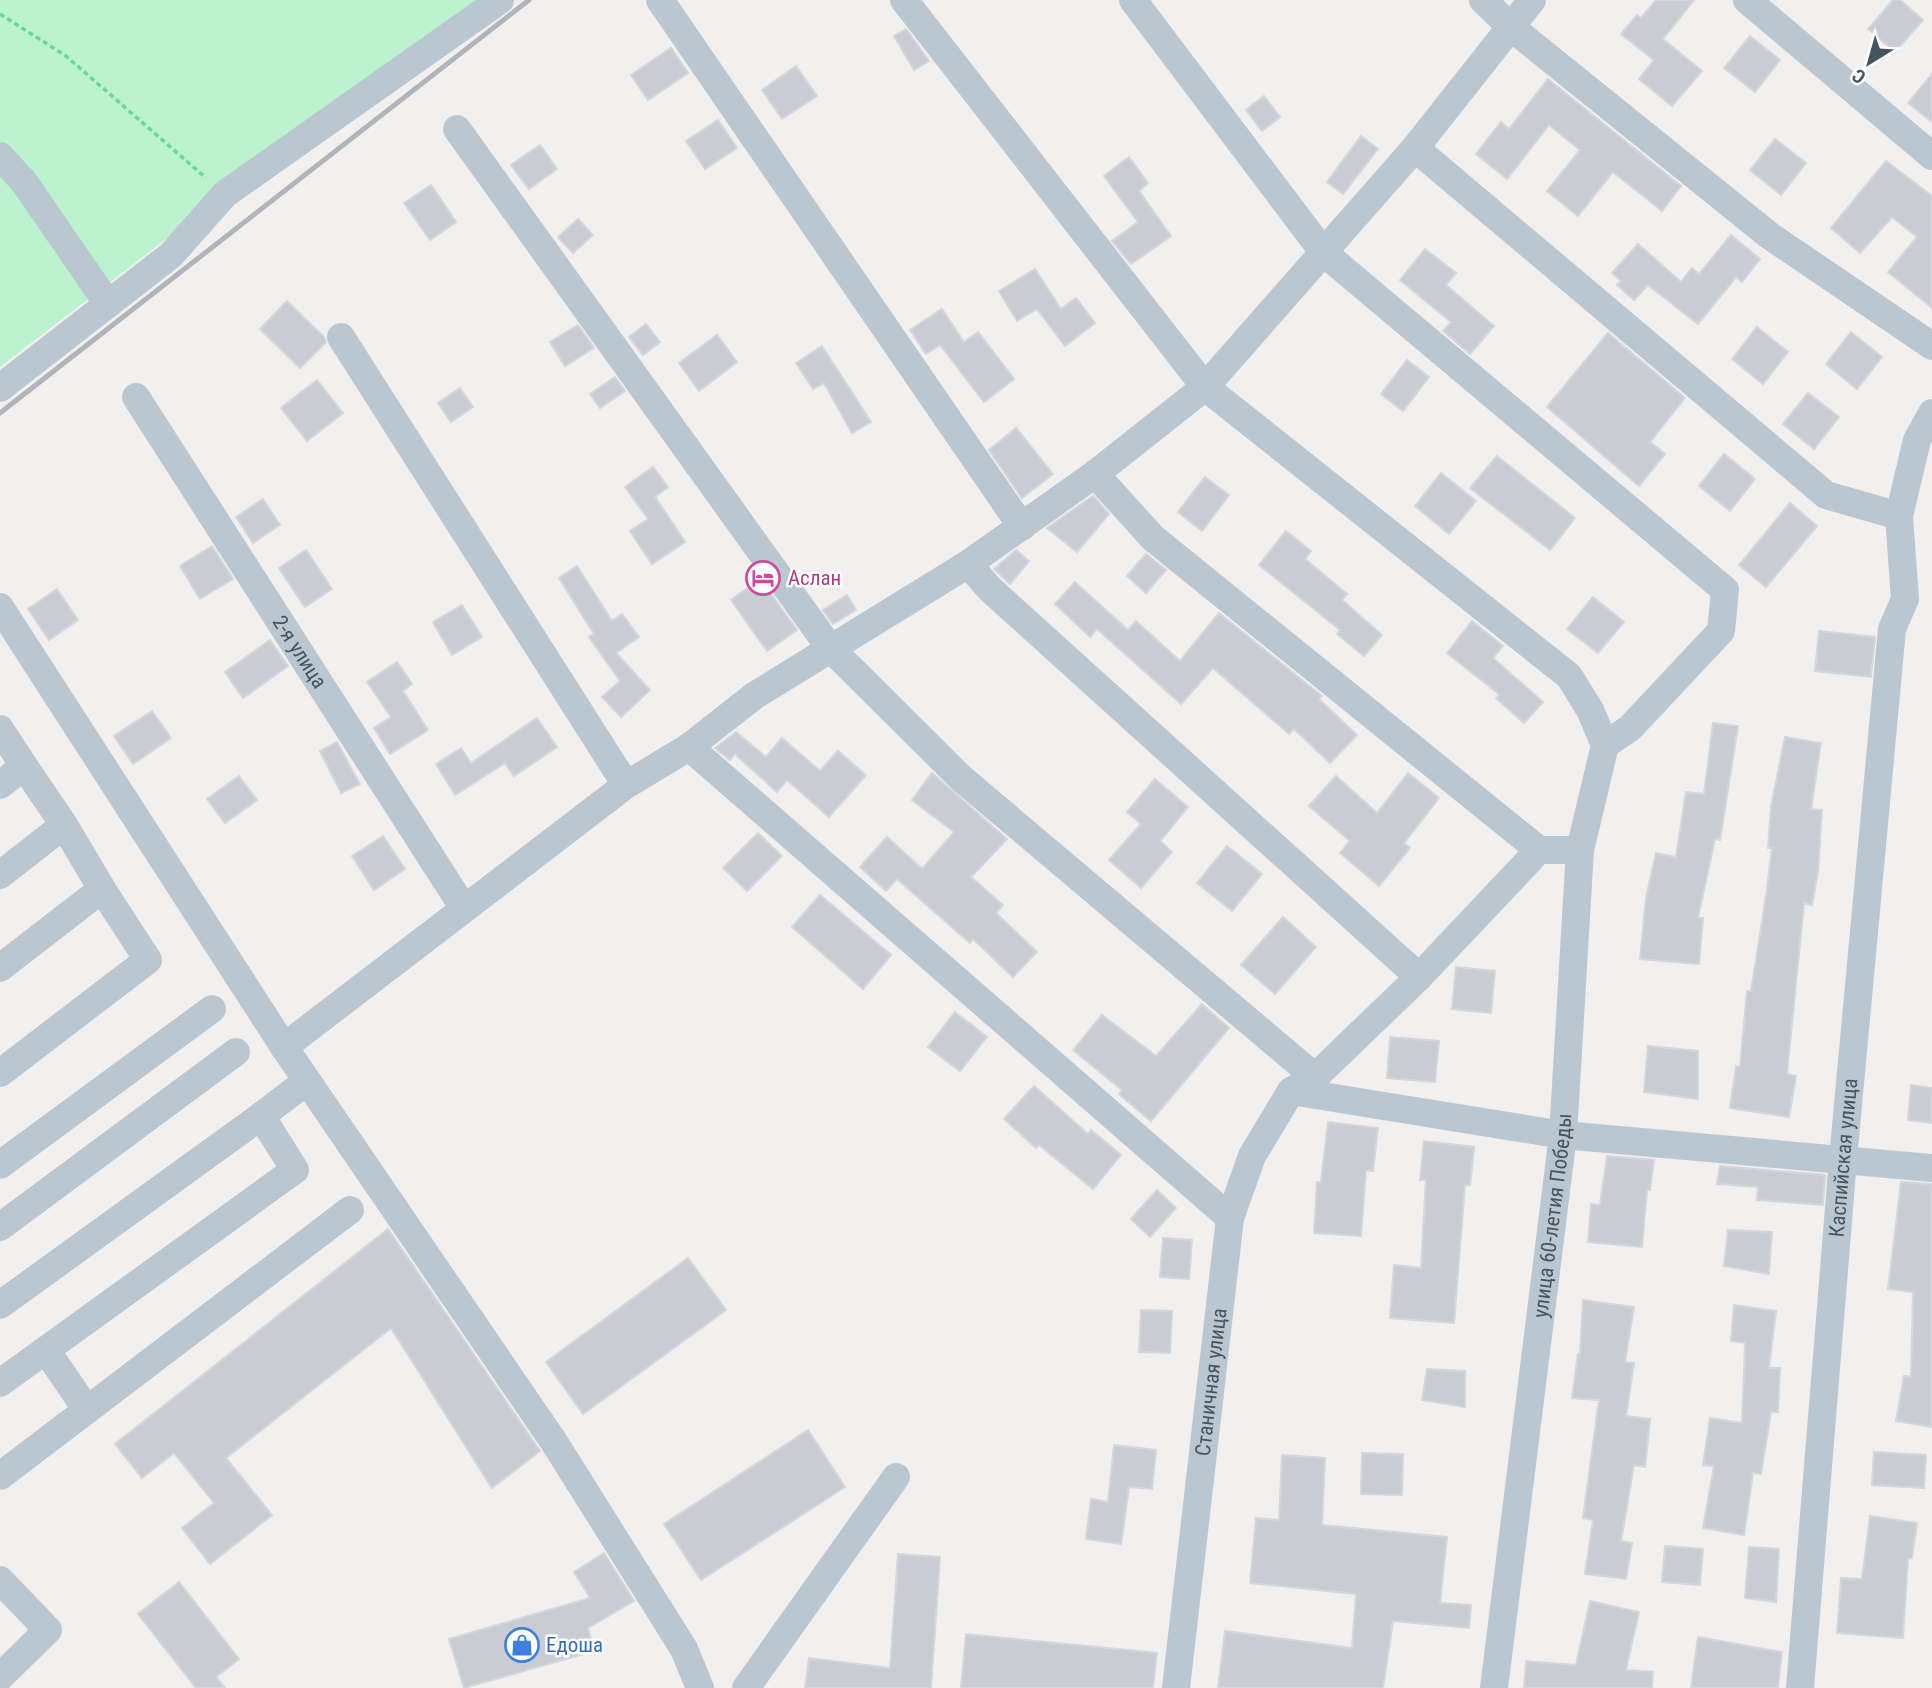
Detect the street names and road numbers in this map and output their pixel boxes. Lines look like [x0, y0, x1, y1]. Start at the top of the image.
street label: 2-я улица [267, 611, 332, 693]
street label: Каспийская улица [1825, 1077, 1862, 1238]
street label: улица 60-летия Победы [1528, 1113, 1576, 1319]
street label: Станичная улица [1191, 1307, 1232, 1457]

